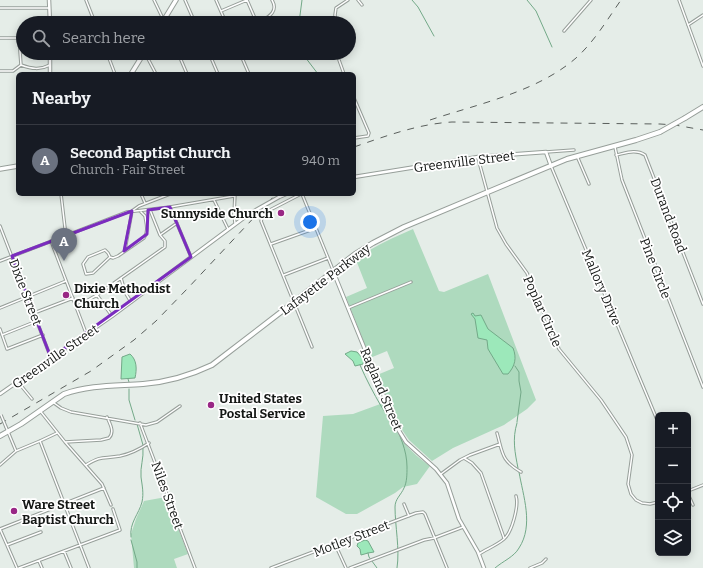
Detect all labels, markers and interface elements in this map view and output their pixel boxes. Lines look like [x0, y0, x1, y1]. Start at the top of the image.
search box [16, 16, 356, 60]
icon: search [30, 27, 52, 49]
text: Search here [62, 29, 145, 47]
text: Nearby [32, 88, 91, 109]
text: Second Baptist Church [70, 144, 231, 162]
street label: Greenville Street [413, 148, 516, 175]
text: A [40, 153, 50, 168]
text: 940 m [301, 153, 340, 168]
text: Church · Fair Street [70, 162, 185, 177]
street label: Durand Road [647, 176, 690, 255]
place label: Sunnyside Church [161, 206, 274, 221]
marker: Sunnyside Church [276, 208, 286, 218]
your location [300, 212, 320, 232]
pin: A [51, 228, 77, 261]
street label: Pine Circle [637, 236, 674, 301]
street label: Lafayette Parkway [277, 241, 373, 318]
street label: Mallory Drive [579, 247, 624, 327]
street label: Dixie Street [6, 257, 45, 328]
street label: Poplar Circle [520, 273, 565, 349]
place label: Dixie Methodist Church [74, 281, 171, 311]
marker: Dixie Methodist Church [61, 290, 71, 300]
street label: Greenville Street [9, 321, 101, 392]
street label: Ragland Street [357, 346, 406, 433]
place label: United States Postal Service [219, 391, 305, 421]
marker: United States Postal Service [206, 400, 216, 410]
map controls [655, 412, 691, 556]
button: + [655, 412, 691, 448]
button: − [655, 448, 691, 484]
street label: Niles Street [148, 459, 187, 531]
button: locate [655, 484, 691, 520]
place label: Ware Street Baptist Church [22, 497, 115, 527]
marker: Ware Street Baptist Church [9, 506, 19, 516]
street label: Motley Street [311, 517, 392, 560]
button: layers [655, 520, 691, 556]

